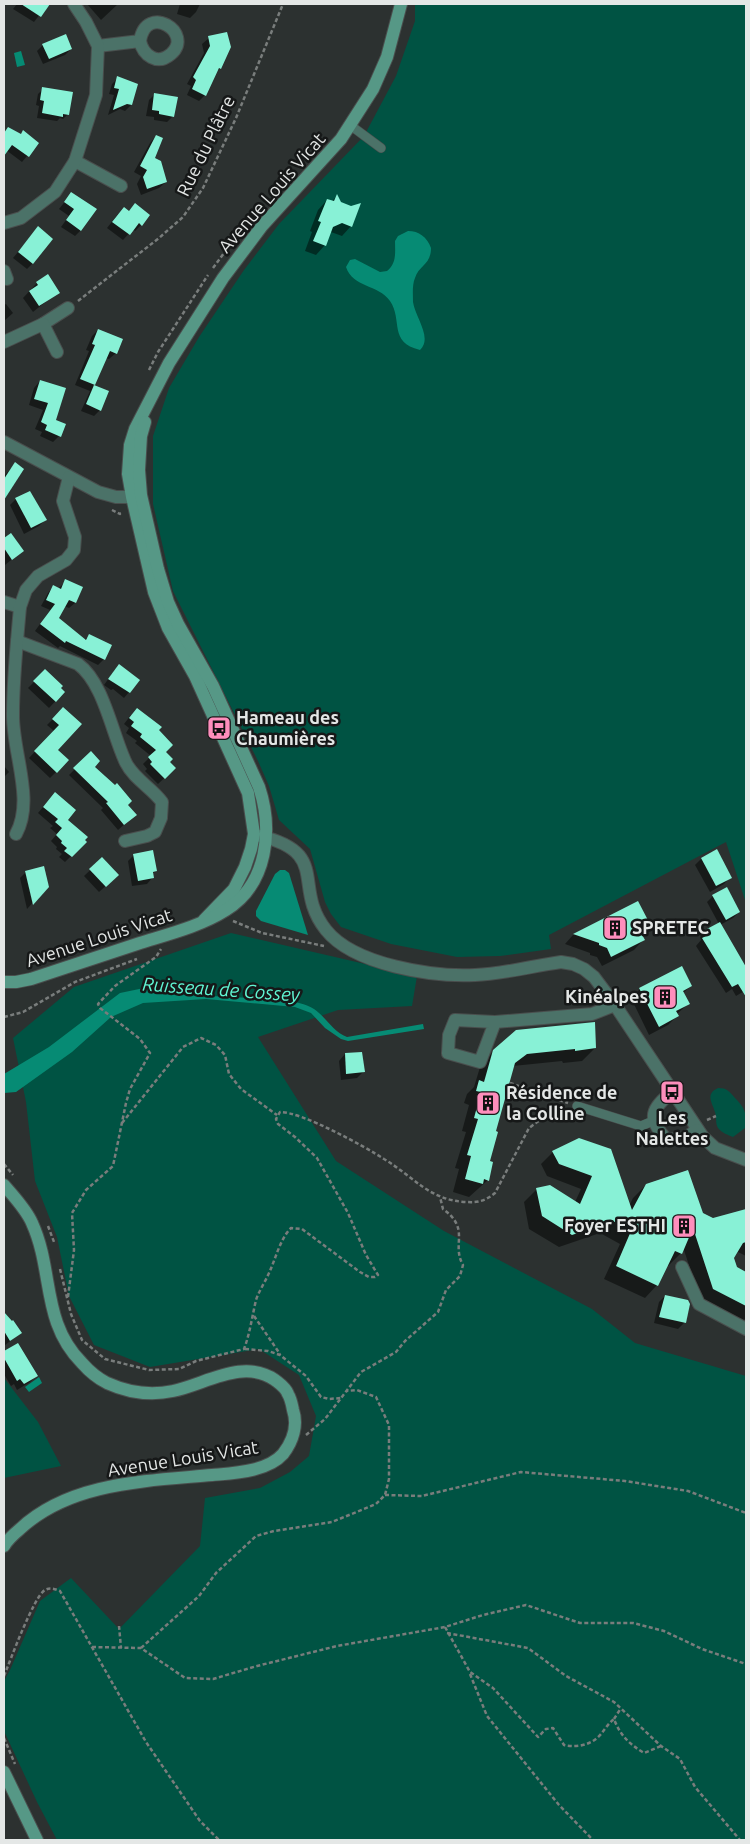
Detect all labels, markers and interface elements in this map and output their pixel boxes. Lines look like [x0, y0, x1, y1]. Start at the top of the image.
street label: Rue du Plâtre [172, 92, 238, 199]
street label: Avenue Louis Vicat [214, 128, 329, 256]
place label: Hameau des Chaumières [236, 707, 339, 748]
bus stop icon: Hameau des Chaumières [206, 715, 232, 741]
street label: Avenue Louis Vicat [23, 904, 174, 970]
building icon: SPRETEC [602, 915, 628, 941]
place label: SPRETEC [632, 917, 710, 937]
water label: Ruisseau de Cossey [142, 973, 301, 1006]
building icon: Kinéalpes [652, 984, 678, 1010]
place label: Kinéalpes [565, 986, 648, 1006]
bus stop icon: Les Nalettes [659, 1079, 685, 1105]
place label: Résidence de la Colline [506, 1082, 617, 1123]
building icon: Résidence de la Colline [475, 1090, 501, 1116]
place label: Les Nalettes [635, 1107, 709, 1148]
building icon: Foyer ESTHI [671, 1213, 697, 1239]
place label: Foyer ESTHI [564, 1215, 666, 1235]
street label: Avenue Louis Vicat [106, 1436, 260, 1480]

